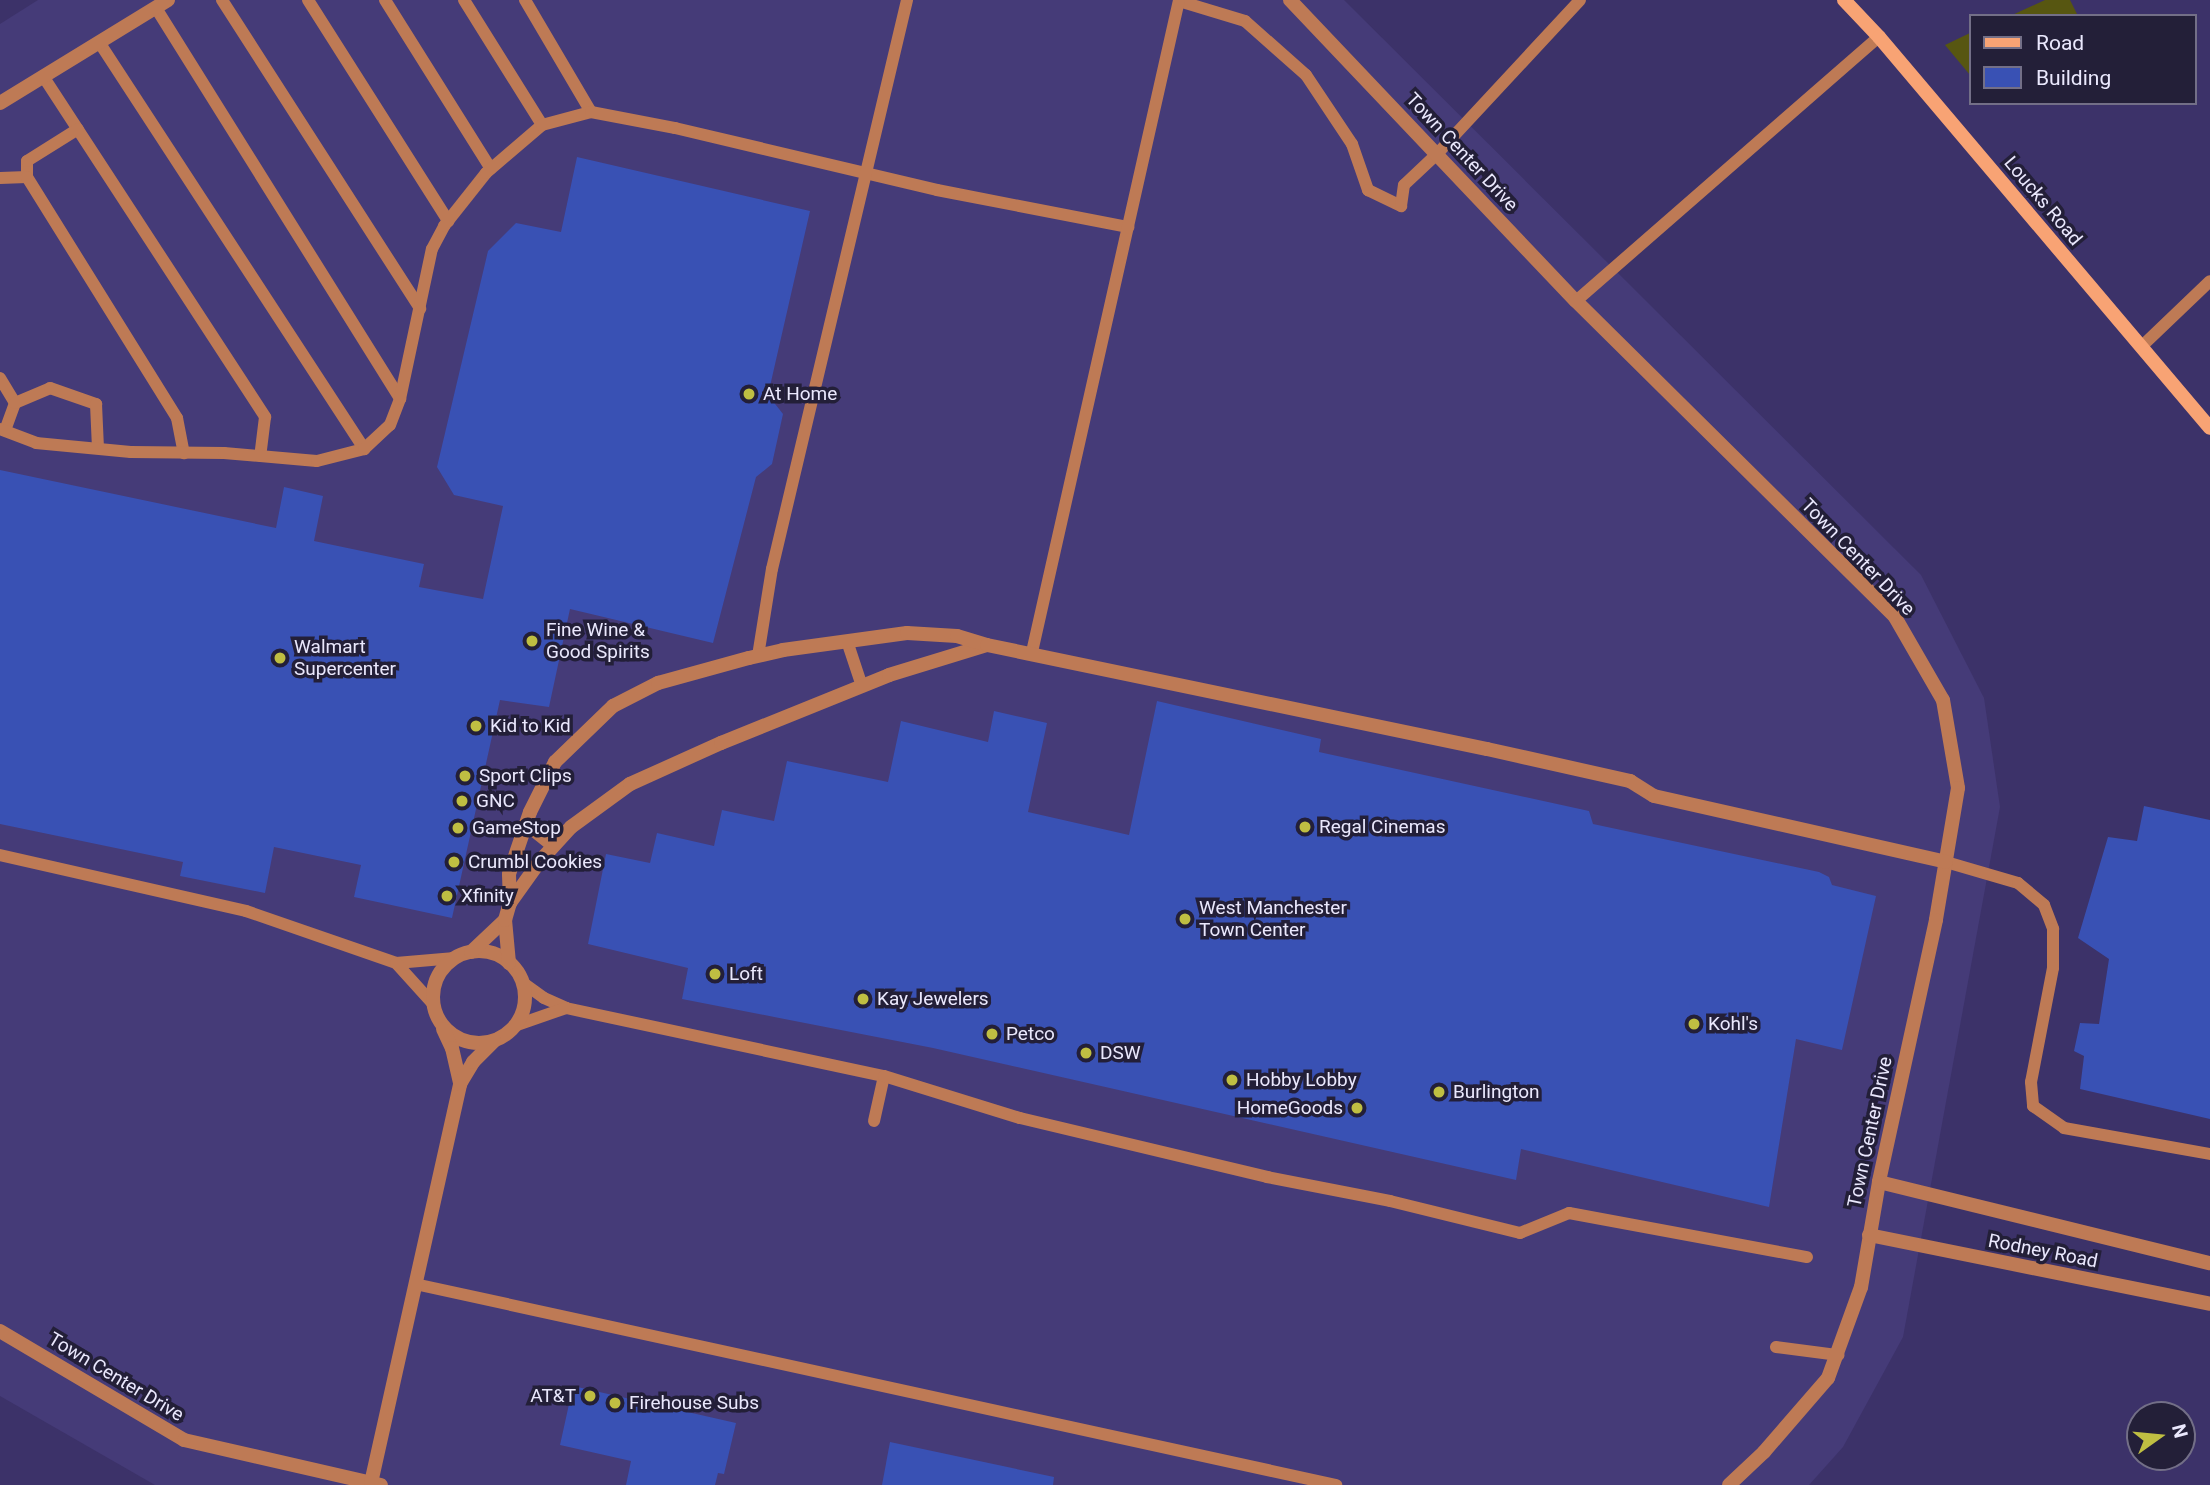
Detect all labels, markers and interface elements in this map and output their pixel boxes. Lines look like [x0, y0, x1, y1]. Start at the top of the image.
legend [1968, 14, 2196, 105]
text: Road [2036, 31, 2084, 55]
text: Building [2036, 66, 2111, 90]
street label: Town Center Drive [1401, 88, 1523, 216]
street label: Loucks Road [1999, 152, 2087, 250]
place label: At Home [763, 383, 837, 405]
marker: At Home [741, 386, 757, 402]
street label: Town Center Drive [1796, 494, 1920, 620]
place label: Fine Wine & Good Spirits [546, 619, 650, 663]
marker: Fine Wine & Good Spirits [524, 633, 540, 649]
place label: Walmart Supercenter [294, 636, 396, 680]
marker: Walmart Supercenter [272, 650, 288, 666]
place label: Kid to Kid [490, 715, 571, 737]
marker: Kid to Kid [468, 718, 484, 734]
place label: Sport Clips [479, 765, 572, 787]
marker: Sport Clips [457, 768, 473, 784]
place label: GNC [476, 790, 515, 812]
marker: GNC [454, 793, 470, 809]
place label: Regal Cinemas [1319, 816, 1445, 838]
place label: GameStop [472, 817, 561, 839]
marker: Regal Cinemas [1297, 819, 1313, 835]
marker: GameStop [450, 820, 466, 836]
place label: Crumbl Cookies [468, 851, 602, 873]
marker: Crumbl Cookies [446, 854, 462, 870]
place label: Xfinity [461, 885, 514, 907]
marker: Xfinity [439, 888, 455, 904]
place label: West Manchester Town Center [1199, 897, 1347, 941]
marker: West Manchester Town Center [1177, 911, 1193, 927]
place label: Loft [729, 963, 763, 985]
marker: Loft [707, 966, 723, 982]
place label: Kay Jewelers [877, 988, 989, 1010]
marker: Kay Jewelers [855, 991, 871, 1007]
place label: Kohl's [1708, 1013, 1758, 1035]
marker: Kohl's [1686, 1016, 1702, 1032]
place label: Petco [1006, 1023, 1055, 1045]
marker: Petco [984, 1026, 1000, 1042]
place label: DSW [1100, 1042, 1141, 1064]
marker: DSW [1078, 1045, 1094, 1061]
street label: Town Center Drive [1843, 1054, 1897, 1210]
place label: Hobby Lobby [1246, 1069, 1357, 1091]
marker: Hobby Lobby [1224, 1072, 1240, 1088]
place label: Burlington [1453, 1081, 1540, 1103]
marker: Burlington [1431, 1084, 1447, 1100]
place label: HomeGoods [1237, 1097, 1343, 1119]
marker: HomeGoods [1349, 1100, 1365, 1116]
street label: Rodney Road [1986, 1229, 2100, 1273]
street label: Town Center Drive [44, 1328, 188, 1426]
place label: AT&T [530, 1385, 576, 1407]
marker: AT&T [582, 1388, 598, 1404]
place label: Firehouse Subs [629, 1392, 759, 1414]
marker: Firehouse Subs [607, 1395, 623, 1411]
north arrow [2126, 1401, 2196, 1471]
text: N [2167, 1422, 2193, 1440]

